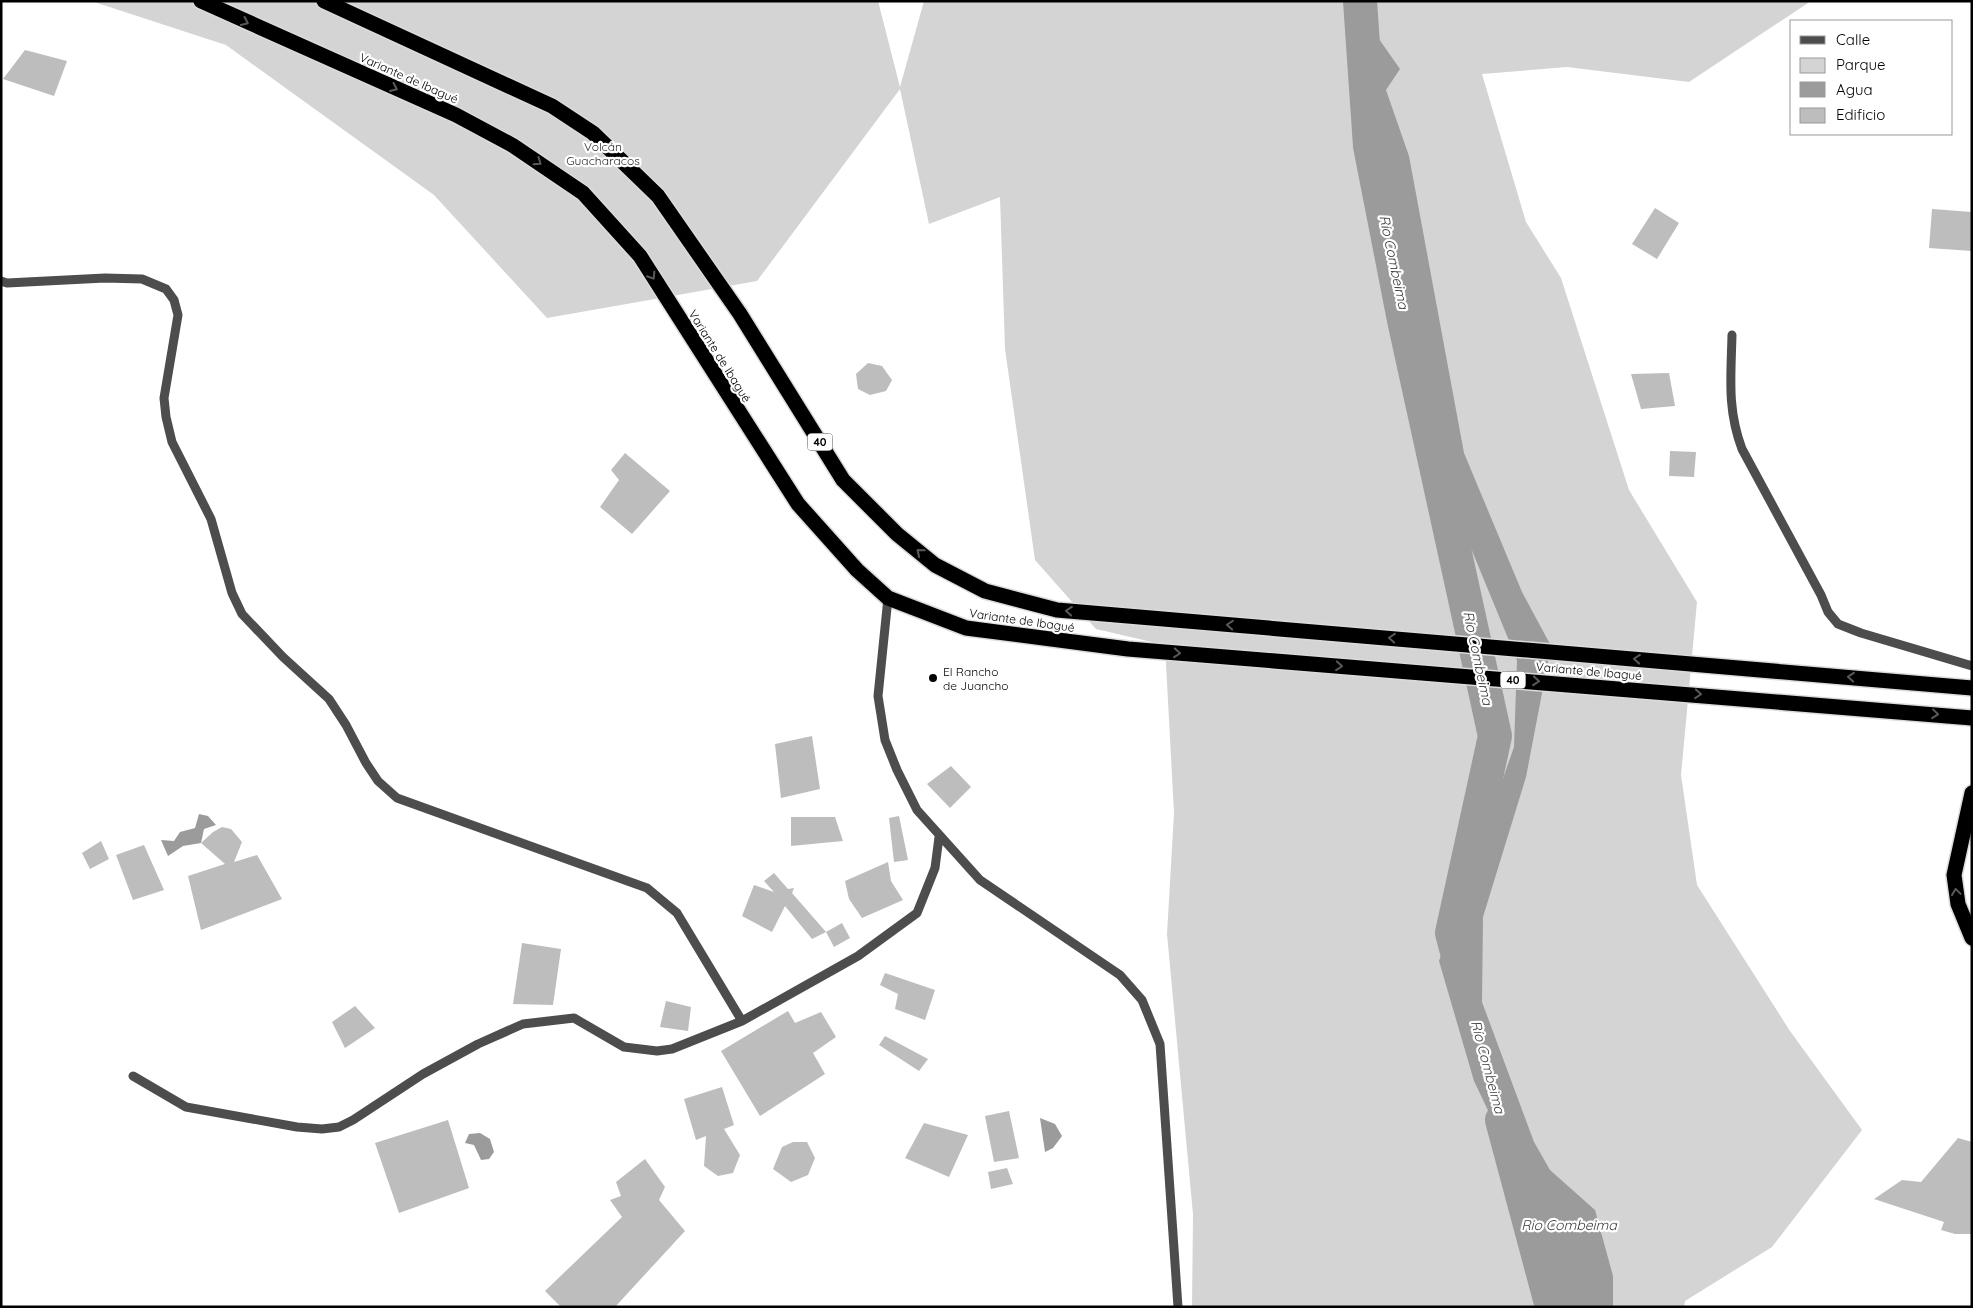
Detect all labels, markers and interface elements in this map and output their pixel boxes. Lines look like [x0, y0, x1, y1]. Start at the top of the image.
one-way arrow [240, 15, 249, 25]
legend [1790, 20, 1953, 135]
text: Calle [1836, 30, 1870, 49]
street label: Variante de Ibagué [357, 50, 461, 107]
text: Parque [1836, 55, 1886, 74]
text: Agua [1836, 80, 1873, 99]
one-way arrow [389, 81, 398, 92]
text: Edificio [1836, 105, 1885, 124]
park label: Volcán Guacharacos [566, 139, 640, 168]
one-way arrow [532, 156, 542, 165]
water label: Río Combeima [1375, 213, 1413, 312]
one-way arrow [646, 270, 656, 279]
street label: Variante de Ibagué [685, 307, 755, 405]
road number: 40 [808, 434, 832, 451]
one-way arrow [916, 549, 925, 558]
street label: Variante de Ibagué [968, 605, 1076, 635]
one-way arrow [1064, 606, 1072, 617]
water label: Río Combeima [1459, 609, 1497, 708]
one-way arrow [1226, 619, 1234, 630]
one-way arrow [1388, 633, 1396, 644]
one-way arrow [1173, 647, 1181, 658]
one-way arrow [1633, 654, 1641, 665]
street label: Variante de Ibagué [1535, 659, 1643, 683]
one-way arrow [1335, 660, 1343, 671]
place label: El Rancho de Juancho [943, 664, 1009, 693]
marker: El Rancho de Juancho [927, 672, 939, 684]
road number: 40 [1500, 672, 1526, 688]
one-way arrow [1847, 672, 1855, 683]
one-way arrow [1532, 676, 1540, 687]
one-way arrow [1694, 689, 1702, 700]
one-way arrow [1931, 708, 1939, 719]
one-way arrow [1951, 887, 1962, 895]
water label: Río Combeima [1467, 1018, 1509, 1117]
water label: Rio Combeima [1521, 1216, 1618, 1234]

